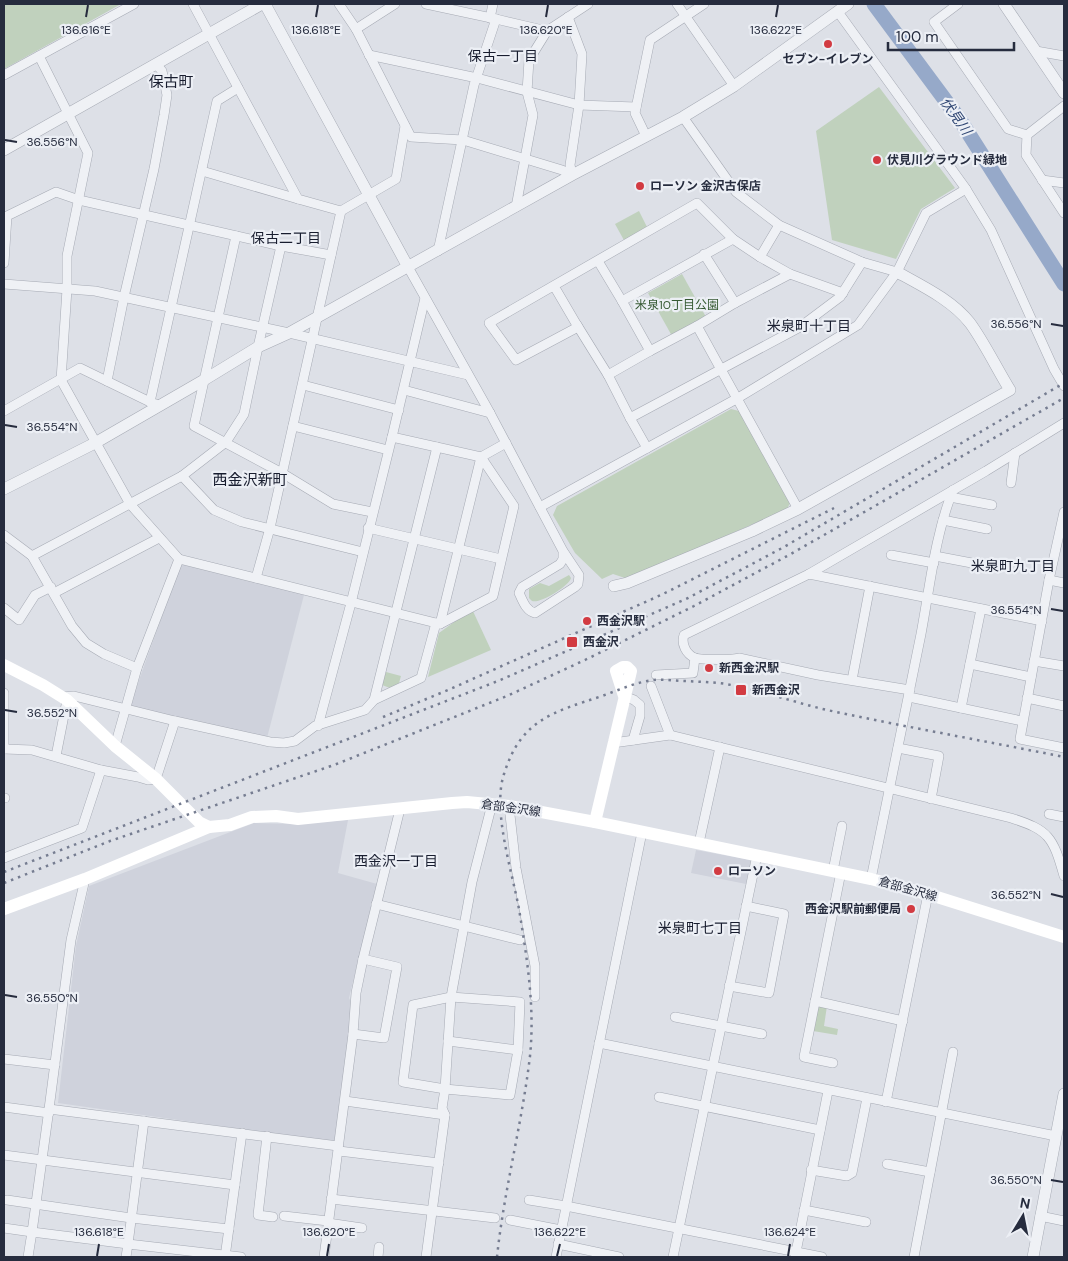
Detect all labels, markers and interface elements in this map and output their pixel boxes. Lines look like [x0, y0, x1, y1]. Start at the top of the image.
scale bar [888, 20, 1014, 52]
text: 136.616°E [61, 22, 111, 38]
text: 136.618°E [291, 22, 341, 38]
text: 136.620°E [519, 22, 573, 38]
text: 136.622°E [750, 22, 802, 38]
text: 100 m [896, 27, 939, 47]
marker: セブン-イレブン [822, 38, 834, 50]
district label: 保古一丁目 [468, 47, 538, 65]
place label: セブン-イレブン [783, 51, 873, 67]
district label: 保古町 [148, 72, 194, 92]
water label: 伏見川 [937, 94, 977, 140]
text: 36.556°N [26, 134, 78, 150]
place label: 伏見川グラウンド緑地 [887, 152, 1007, 168]
marker: 伏見川グラウンド緑地 [871, 154, 883, 166]
place label: ローソン 金沢古保店 [650, 178, 761, 194]
marker: ローソン 金沢古保店 [634, 180, 646, 192]
district label: 保古二丁目 [251, 229, 321, 247]
park label: 米泉10丁目公園 [635, 297, 719, 313]
text: 36.556°N [990, 316, 1042, 332]
district label: 米泉町十丁目 [767, 317, 851, 335]
text: 36.554°N [27, 419, 77, 435]
district label: 西金沢新町 [212, 470, 288, 490]
district label: 米泉町九丁目 [971, 557, 1055, 575]
text: 36.554°N [991, 602, 1041, 618]
place label: 西金沢駅 [597, 613, 645, 629]
marker: 西金沢駅 [581, 615, 593, 627]
place label: 西金沢 [583, 634, 619, 650]
marker: 西金沢 [565, 635, 579, 649]
place label: 新西金沢駅 [719, 660, 779, 676]
marker: 新西金沢駅 [703, 662, 715, 674]
place label: 新西金沢 [752, 682, 800, 698]
marker: 新西金沢 [734, 683, 748, 697]
text: 36.552°N [27, 705, 77, 721]
street label: 倉部金沢線 [480, 796, 542, 820]
district label: 西金沢一丁目 [354, 852, 438, 870]
place label: ローソン [728, 863, 776, 879]
marker: ローソン [712, 865, 724, 877]
street label: 倉部金沢線 [877, 873, 939, 905]
text: 36.552°N [991, 887, 1041, 903]
place label: 西金沢駅前郵便局 [805, 901, 901, 917]
marker: 西金沢駅前郵便局 [905, 903, 917, 915]
district label: 米泉町七丁目 [658, 919, 742, 937]
text: 36.550°N [26, 990, 78, 1006]
text: 36.550°N [990, 1172, 1042, 1188]
north arrow [998, 1191, 1048, 1241]
text: N [1019, 1193, 1032, 1213]
text: 136.618°E [74, 1224, 124, 1240]
text: 136.620°E [302, 1224, 356, 1240]
text: 136.622°E [534, 1224, 586, 1240]
text: 136.624°E [764, 1224, 816, 1240]

